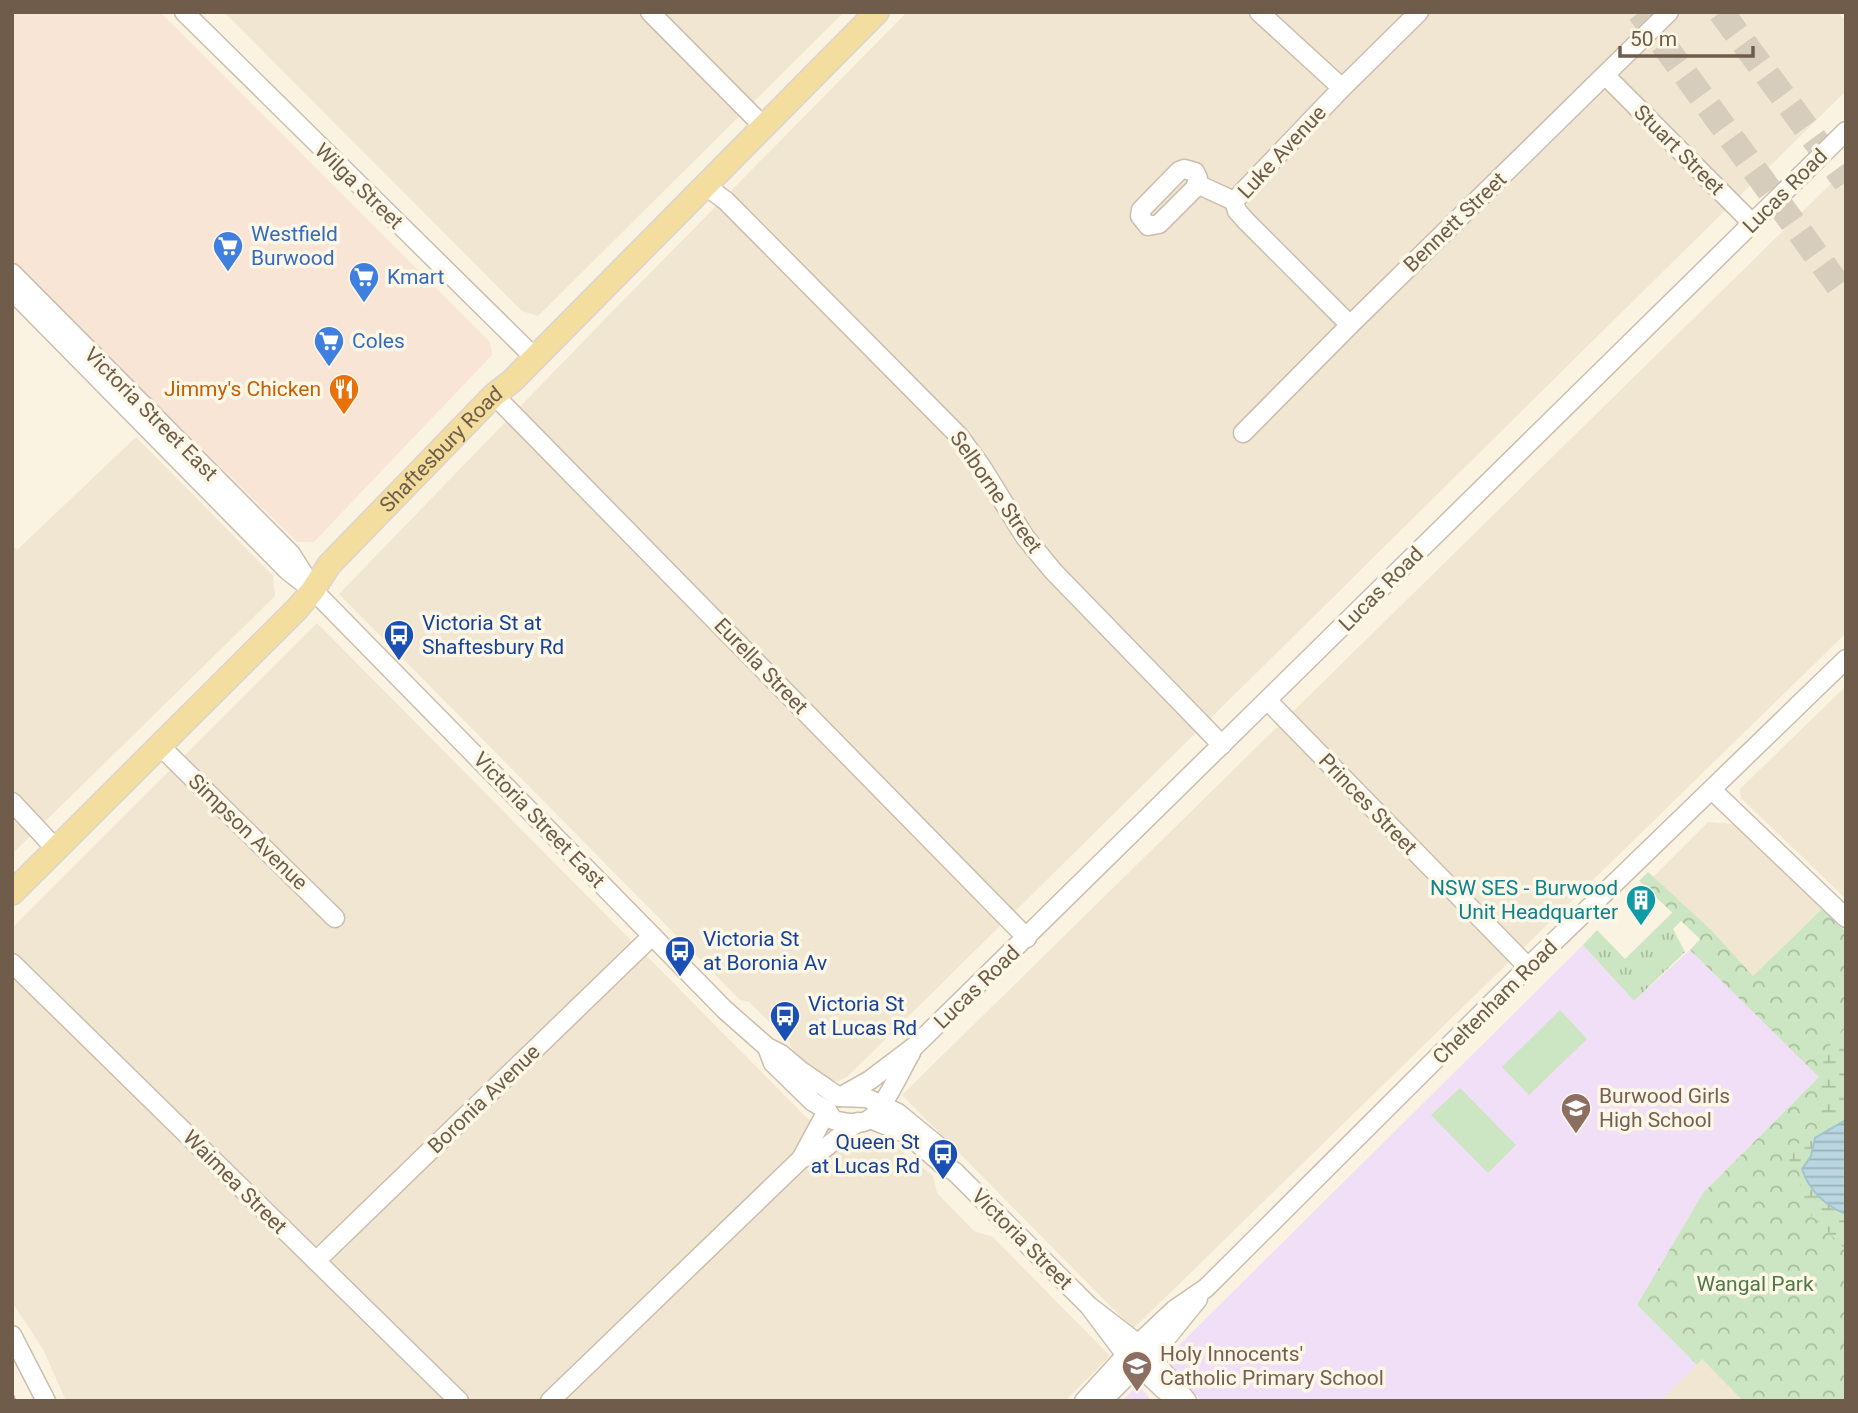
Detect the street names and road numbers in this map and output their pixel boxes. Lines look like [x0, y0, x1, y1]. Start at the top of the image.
street label: Stuart Street [1629, 100, 1729, 200]
street label: Luke Avenue [1233, 101, 1331, 203]
street label: Wilga Street [310, 138, 408, 234]
street label: Lucas Road [1738, 144, 1832, 238]
street label: Bennett Street [1399, 167, 1511, 277]
street label: Victoria Street East [79, 342, 223, 486]
street label: Shaftesbury Road [375, 381, 507, 517]
street label: Selborne Street [945, 427, 1047, 558]
street label: Lucas Road [1334, 542, 1428, 636]
street label: Eurella Street [709, 613, 813, 719]
street label: Victoria Street East [468, 747, 610, 893]
street label: Princes Street [1314, 749, 1422, 859]
street label: Simpson Avenue [184, 769, 312, 895]
street label: Cheltenham Road [1428, 935, 1562, 1069]
street label: Lucas Road [929, 940, 1025, 1034]
street label: Boronia Avenue [423, 1040, 545, 1158]
street label: Waimea Street [178, 1125, 292, 1239]
street label: Victoria Street [967, 1184, 1077, 1294]

